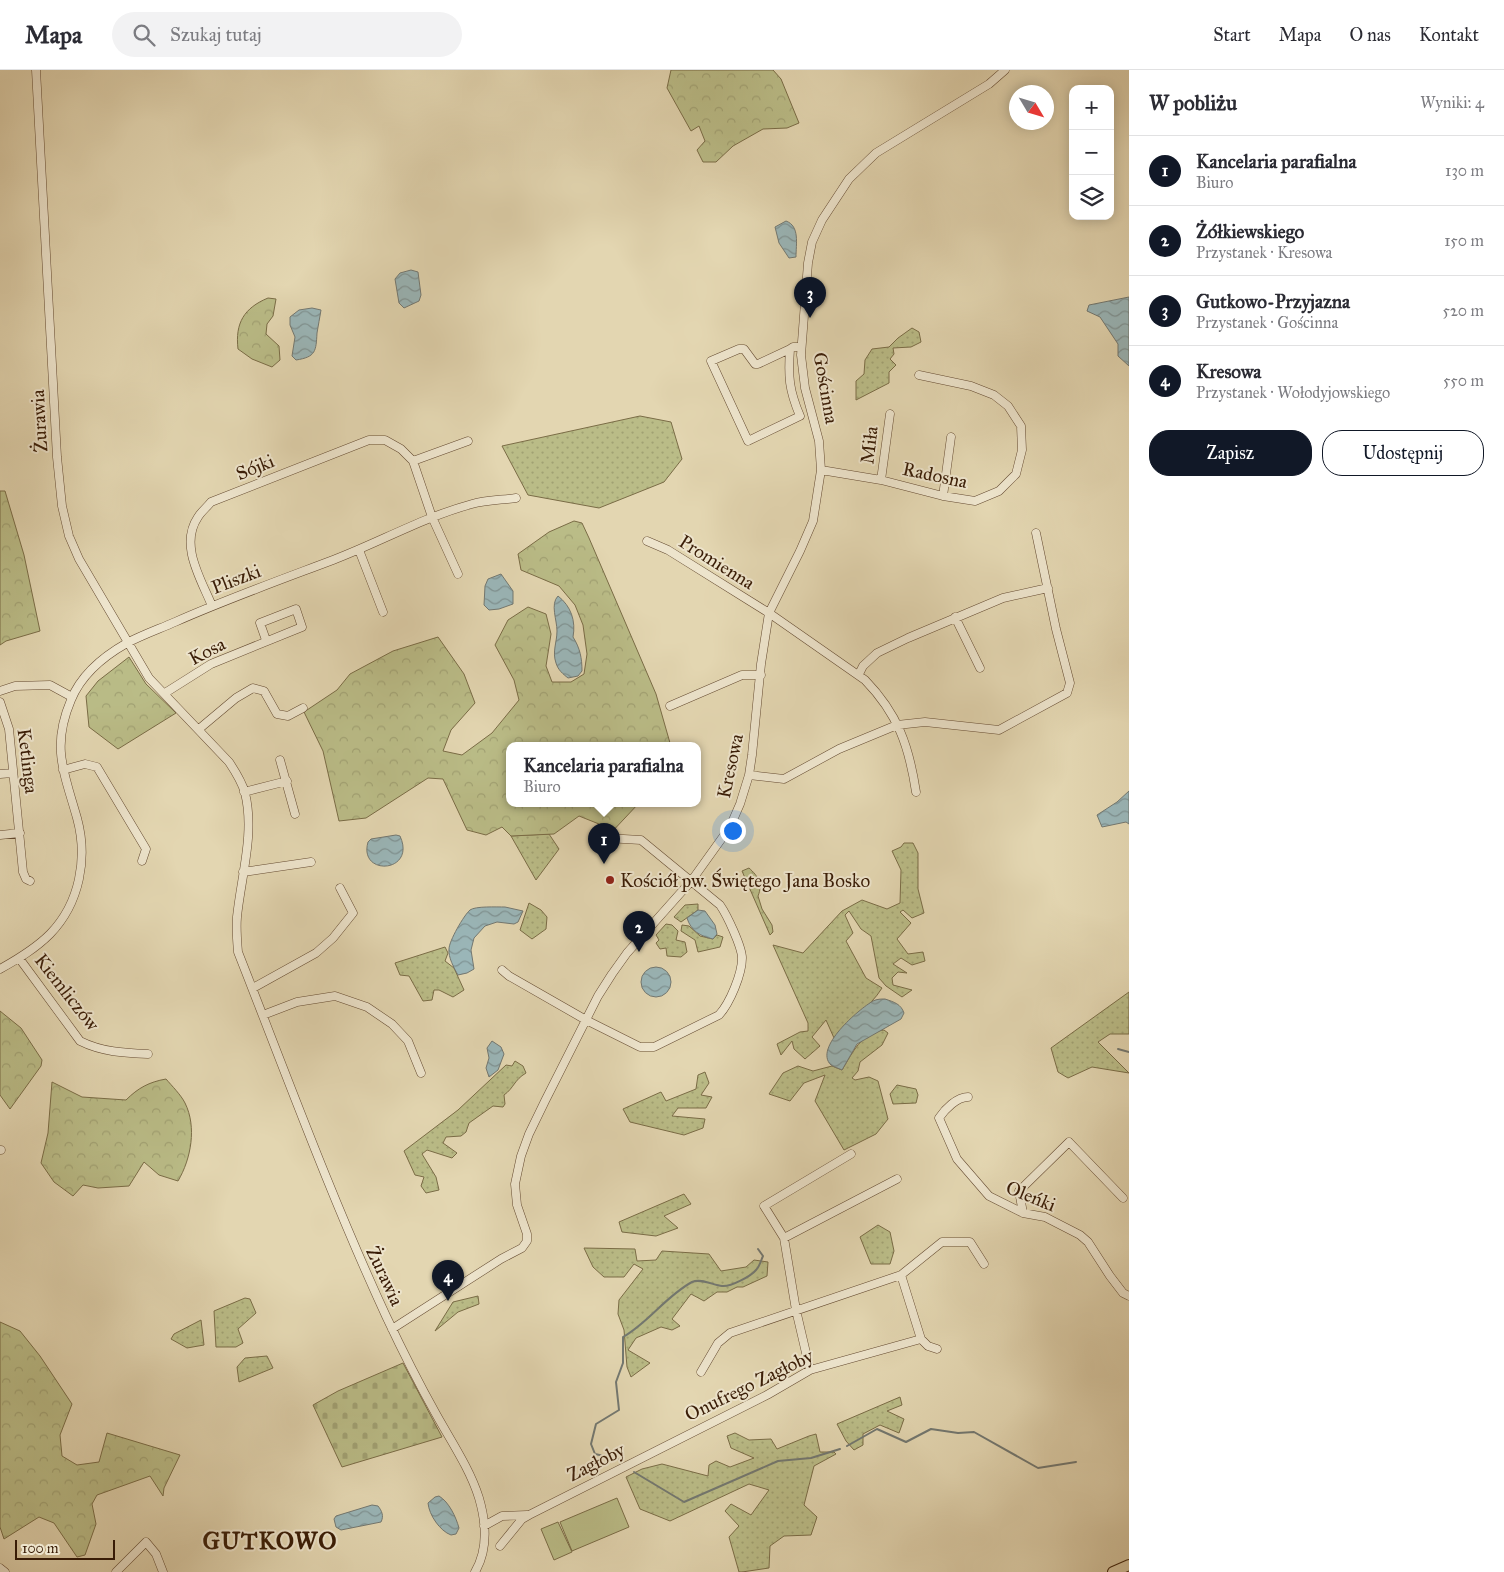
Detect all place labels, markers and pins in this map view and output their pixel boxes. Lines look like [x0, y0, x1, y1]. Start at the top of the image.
pin: 3 [794, 277, 826, 318]
pin: 1 [588, 823, 620, 864]
place label: Kościół pw. Świętego Jana Bosko [620, 868, 870, 893]
marker: Kościół pw. Świętego Jana Bosko [604, 874, 616, 886]
pin: 2 [623, 911, 655, 952]
pin: 4 [432, 1260, 464, 1301]

